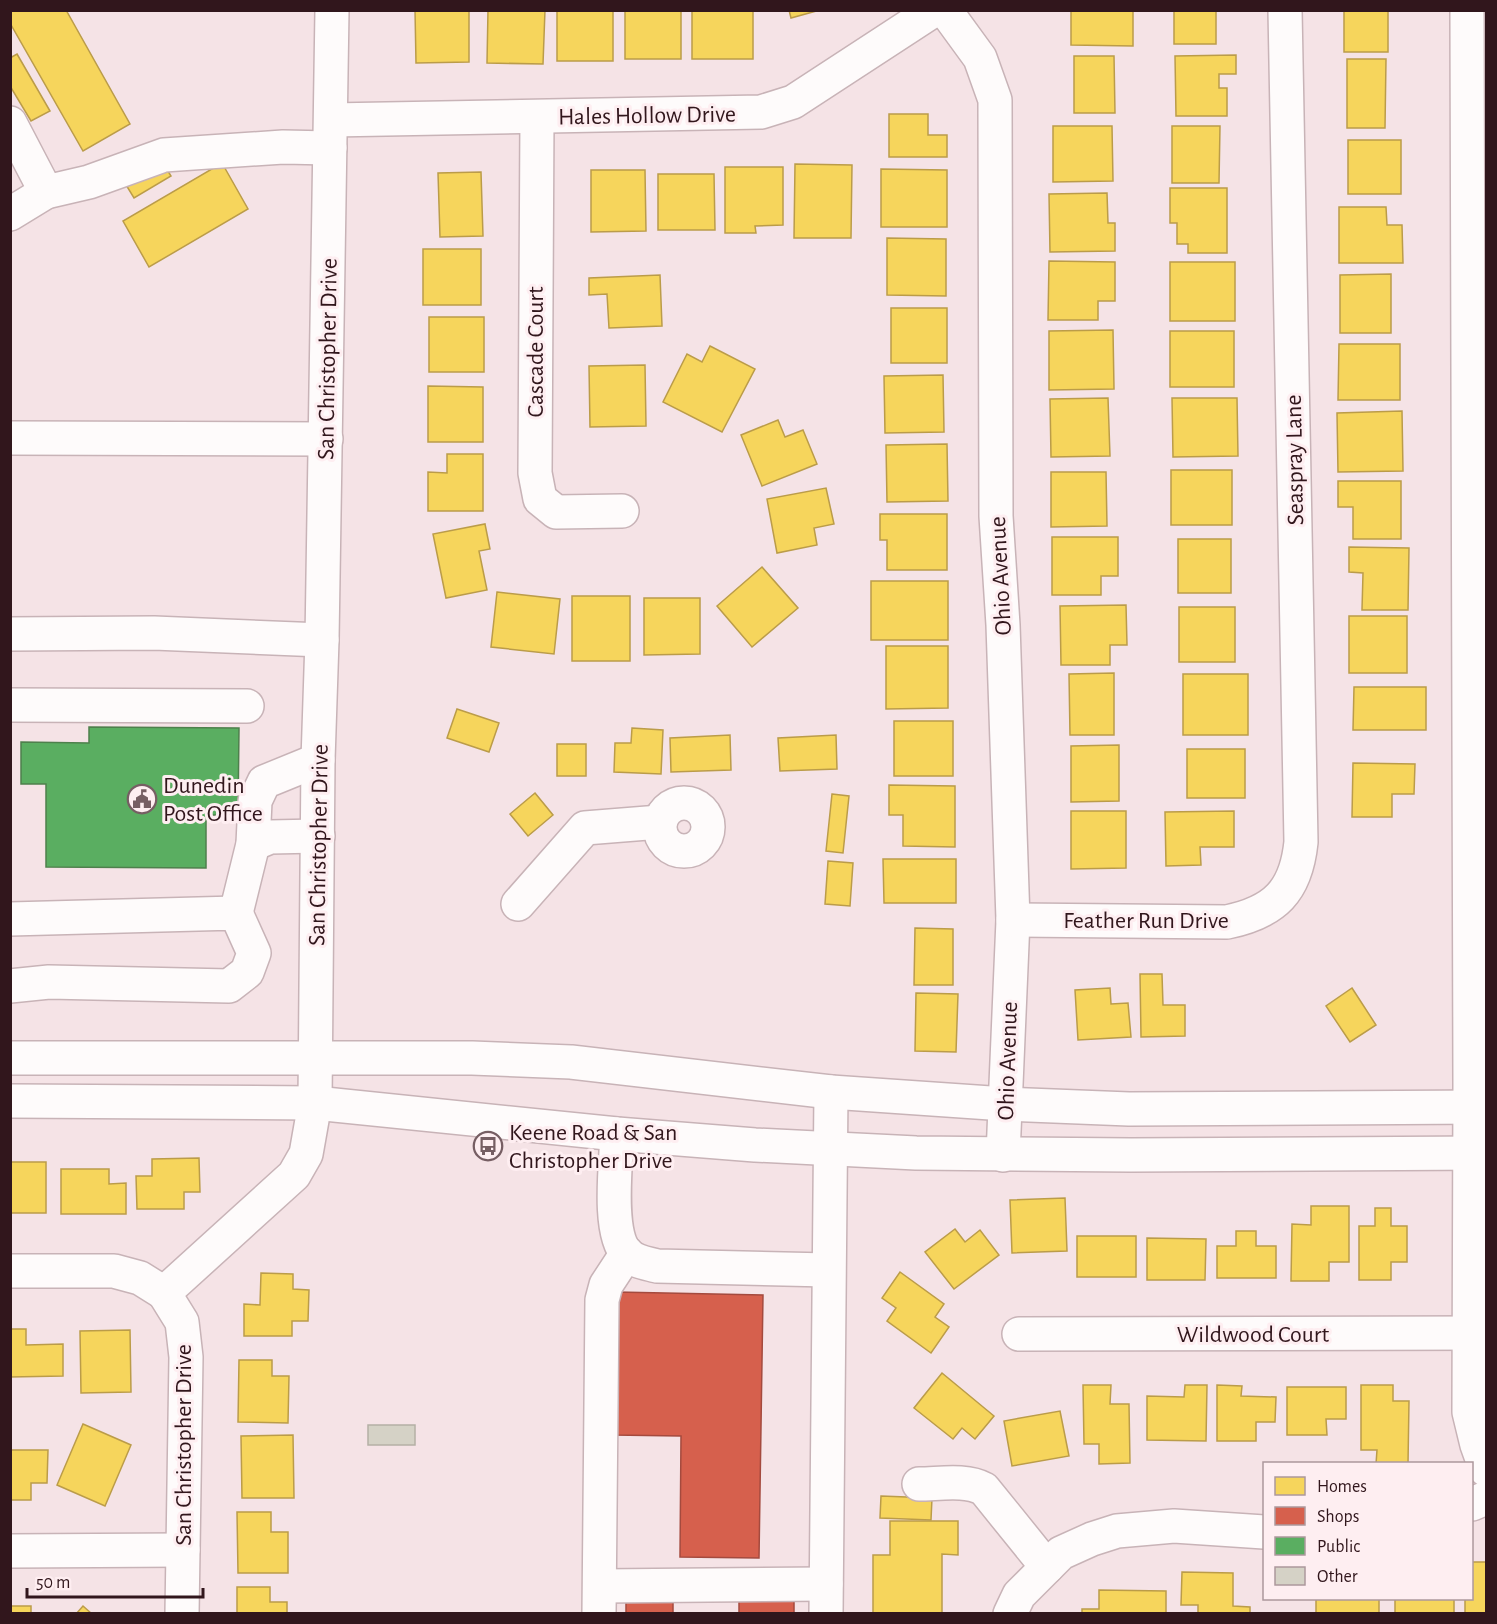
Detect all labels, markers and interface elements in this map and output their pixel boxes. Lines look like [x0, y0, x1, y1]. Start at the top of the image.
street label: Hales Hollow Drive [558, 102, 736, 130]
street label: San Christopher Drive [314, 258, 342, 460]
street label: Cascade Court [524, 286, 548, 418]
street label: Seaspray Lane [1282, 394, 1308, 526]
street label: Ohio Avenue [986, 516, 1016, 636]
street label: San Christopher Drive [305, 744, 333, 946]
place label: Dunedin Post Office [163, 774, 263, 826]
public building icon: Dunedin Post Office [126, 783, 158, 815]
street label: Feather Run Drive [1063, 909, 1229, 933]
street label: Ohio Avenue [994, 1001, 1022, 1121]
place label: Keene Road & San Christopher Drive [509, 1121, 678, 1173]
bus stop icon: Keene Road & San Christopher Drive [472, 1130, 504, 1162]
street label: Wildwood Court [1177, 1323, 1330, 1347]
street label: San Christopher Drive [172, 1344, 196, 1546]
legend [1263, 1462, 1473, 1600]
text: Homes [1317, 1478, 1367, 1496]
text: Shops [1317, 1508, 1359, 1526]
text: Public [1317, 1538, 1360, 1556]
scale bar [27, 1561, 202, 1599]
text: Other [1317, 1568, 1358, 1586]
text: 50 m [36, 1574, 70, 1592]

